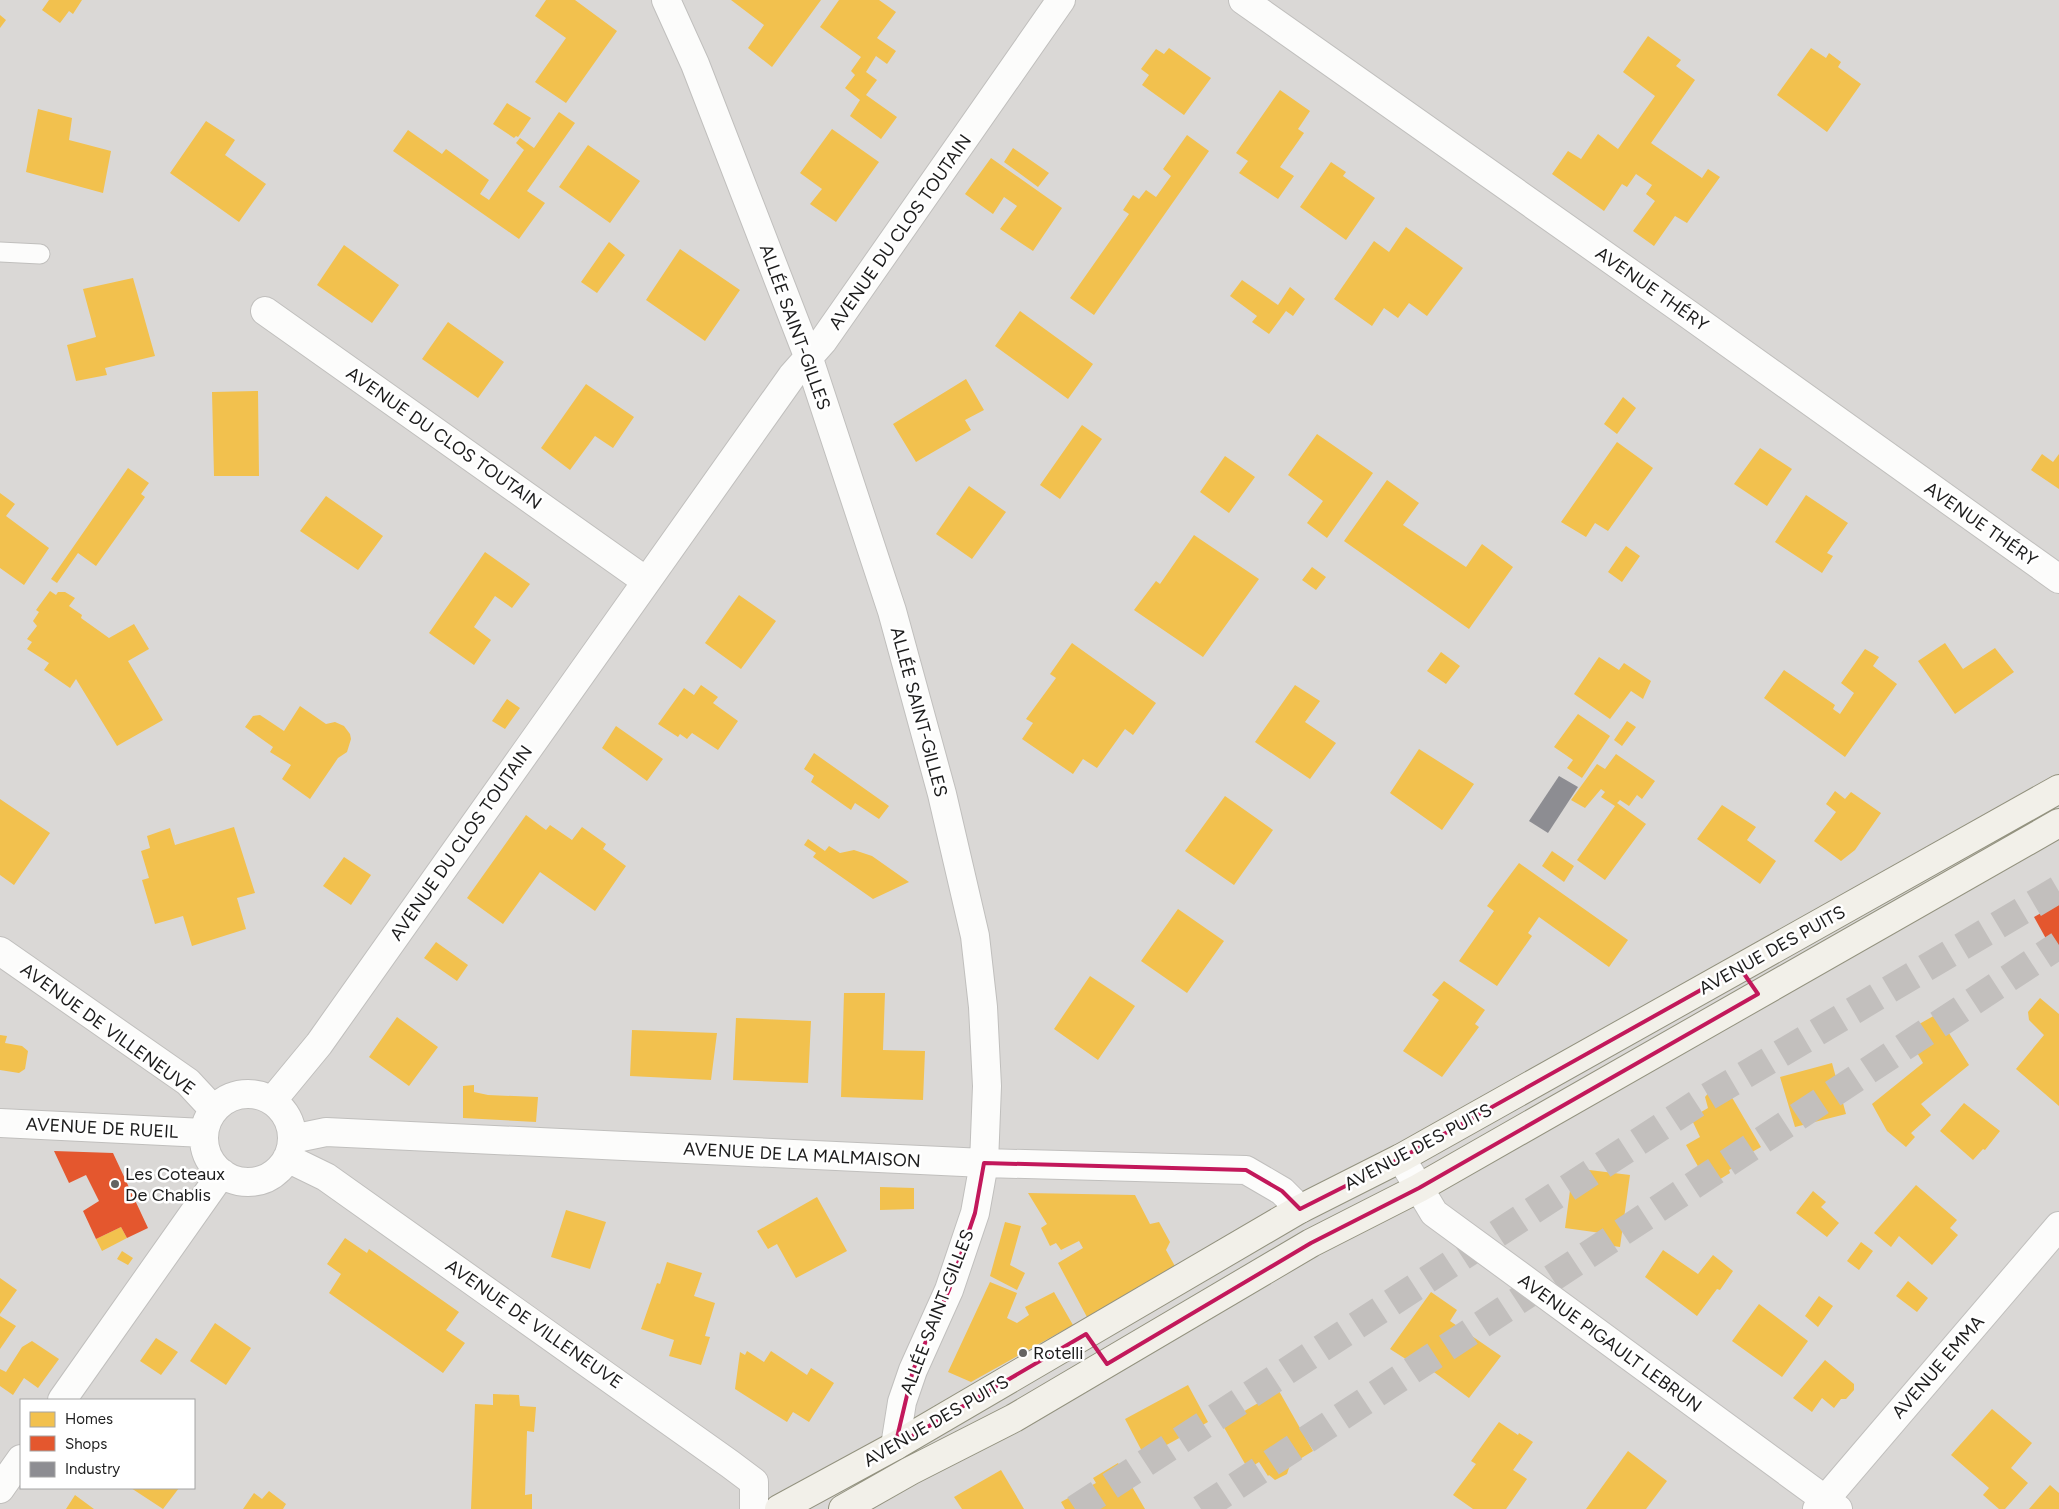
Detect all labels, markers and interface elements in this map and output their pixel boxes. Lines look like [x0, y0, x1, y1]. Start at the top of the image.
street label: AVENUE DU CLOS TOUTAIN [824, 130, 976, 334]
street label: ALLÉE SAINT-GILLES [755, 241, 835, 413]
street label: AVENUE THÉRY [1591, 242, 1713, 336]
street label: AVENUE DU CLOS TOUTAIN [342, 362, 546, 514]
street label: AVENUE THÉRY [1920, 477, 2042, 571]
street label: ALLÉE SAINT-GILLES [886, 625, 952, 799]
street label: AVENUE DU CLOS TOUTAIN [385, 741, 537, 945]
street label: AVENUE DES PUITS [1695, 901, 1849, 999]
street label: AVENUE DE VILLENEUVE [16, 958, 200, 1100]
street label: AVENUE DES PUITS [1340, 1099, 1496, 1195]
street label: AVENUE DE RUEIL [25, 1113, 179, 1143]
street label: AVENUE DE LA MALMAISON [683, 1138, 921, 1172]
place label: Les Coteaux De Chablis [125, 1163, 225, 1206]
marker: Les Coteaux De Chablis [109, 1178, 121, 1190]
street label: ALLÉE SAINT-GILLES [895, 1226, 979, 1398]
street label: AVENUE DE VILLENEUVE [441, 1255, 627, 1393]
street label: AVENUE PIGAULT LEBRUN [1514, 1269, 1706, 1417]
street label: AVENUE EMMA [1887, 1311, 1989, 1423]
place label: Rotelli [1033, 1342, 1083, 1364]
marker: Rotelli [1017, 1347, 1029, 1359]
street label: AVENUE DES PUITS [860, 1371, 1012, 1471]
legend [20, 1399, 195, 1489]
text: Homes [65, 1410, 113, 1428]
text: Shops [65, 1435, 107, 1453]
text: Industry [65, 1460, 120, 1478]

